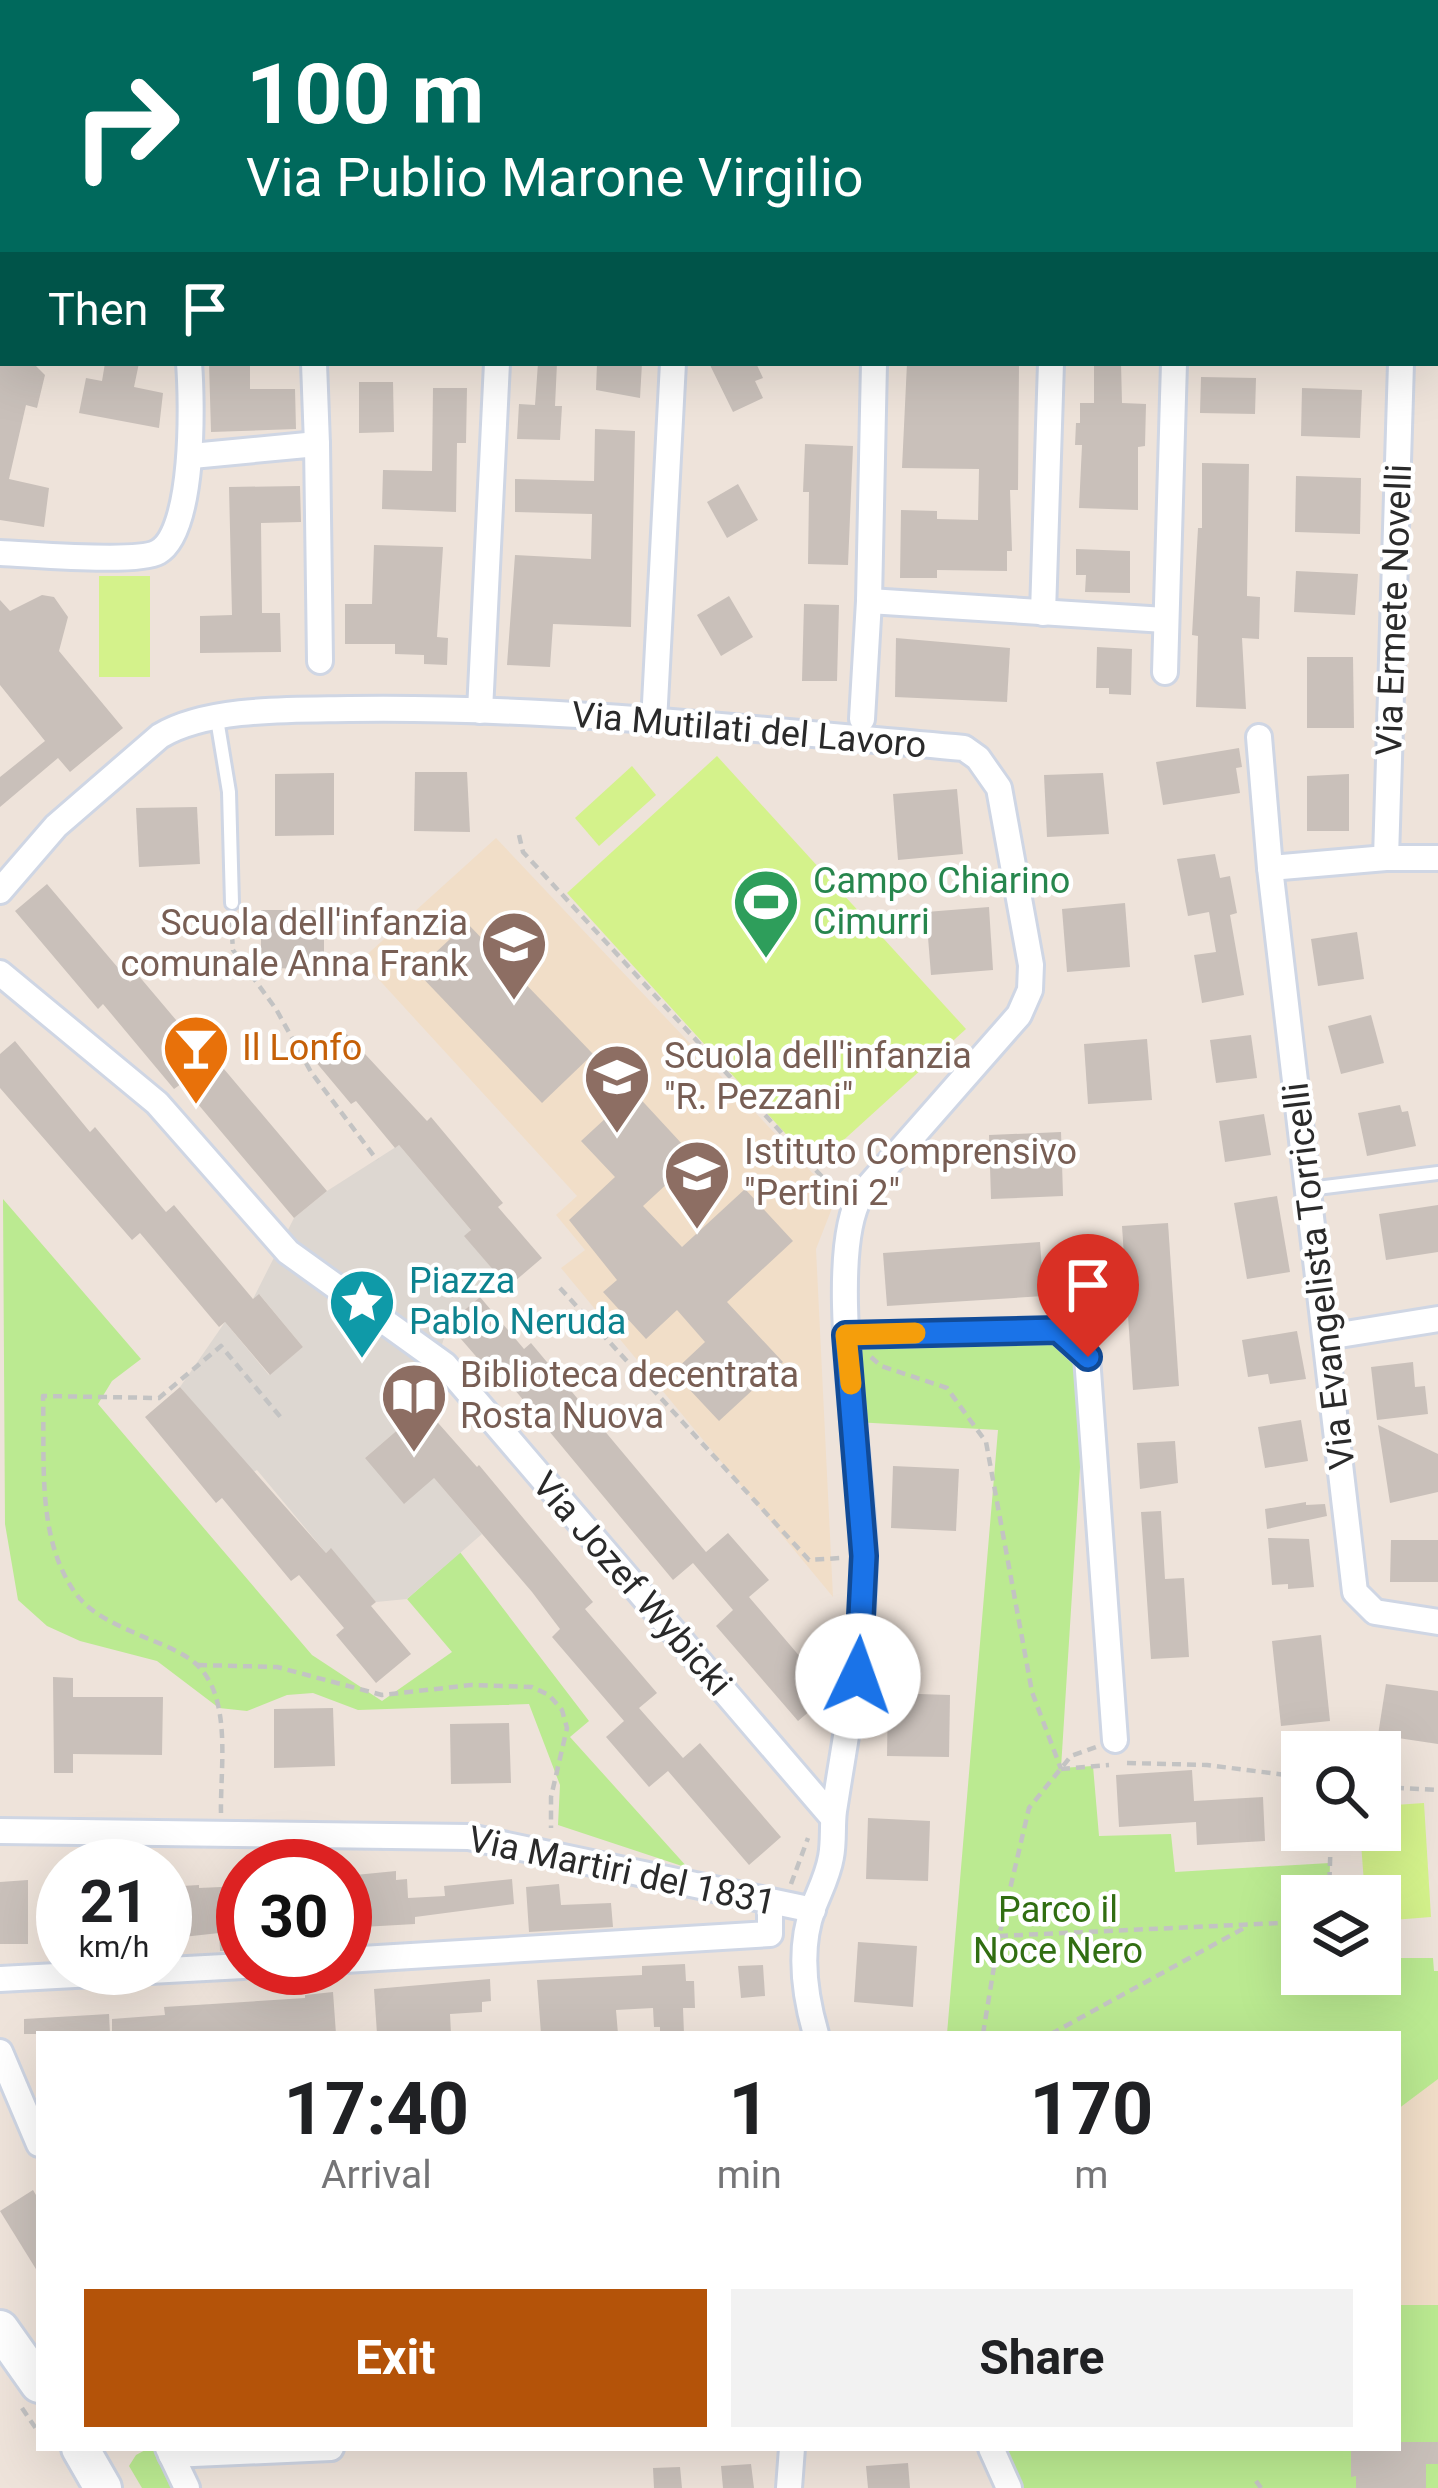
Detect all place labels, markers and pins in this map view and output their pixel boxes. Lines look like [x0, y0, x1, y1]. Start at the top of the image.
place label: Campo Chiarino Cimurri [813, 860, 1070, 943]
sports icon: Campo Chiarino Cimurri [731, 867, 801, 961]
place label: Scuola dell'infanzia comunale Anna Frank [121, 902, 469, 985]
school or university icon: Scuola dell'infanzia comunale Anna Frank [479, 909, 549, 1003]
bar icon: Il Lonfo [161, 1013, 231, 1107]
place label: Il Lonfo [242, 1027, 362, 1069]
place label: Scuola dell'infanzia "R. Pezzani" [664, 1035, 972, 1118]
school or university icon: Scuola dell'infanzia "R. Pezzani" [582, 1042, 652, 1136]
place label: Istituto Comprensivo "Pertini 2" [744, 1131, 1077, 1214]
school or university icon: Istituto Comprensivo "Pertini 2" [662, 1138, 732, 1232]
pin [1037, 1234, 1139, 1357]
place label: Piazza Pablo Neruda [409, 1260, 626, 1343]
place icon: Piazza Pablo Neruda [327, 1267, 397, 1361]
place label: Biblioteca decentrata Rosta Nuova [460, 1354, 799, 1437]
library icon: Biblioteca decentrata Rosta Nuova [379, 1361, 449, 1455]

